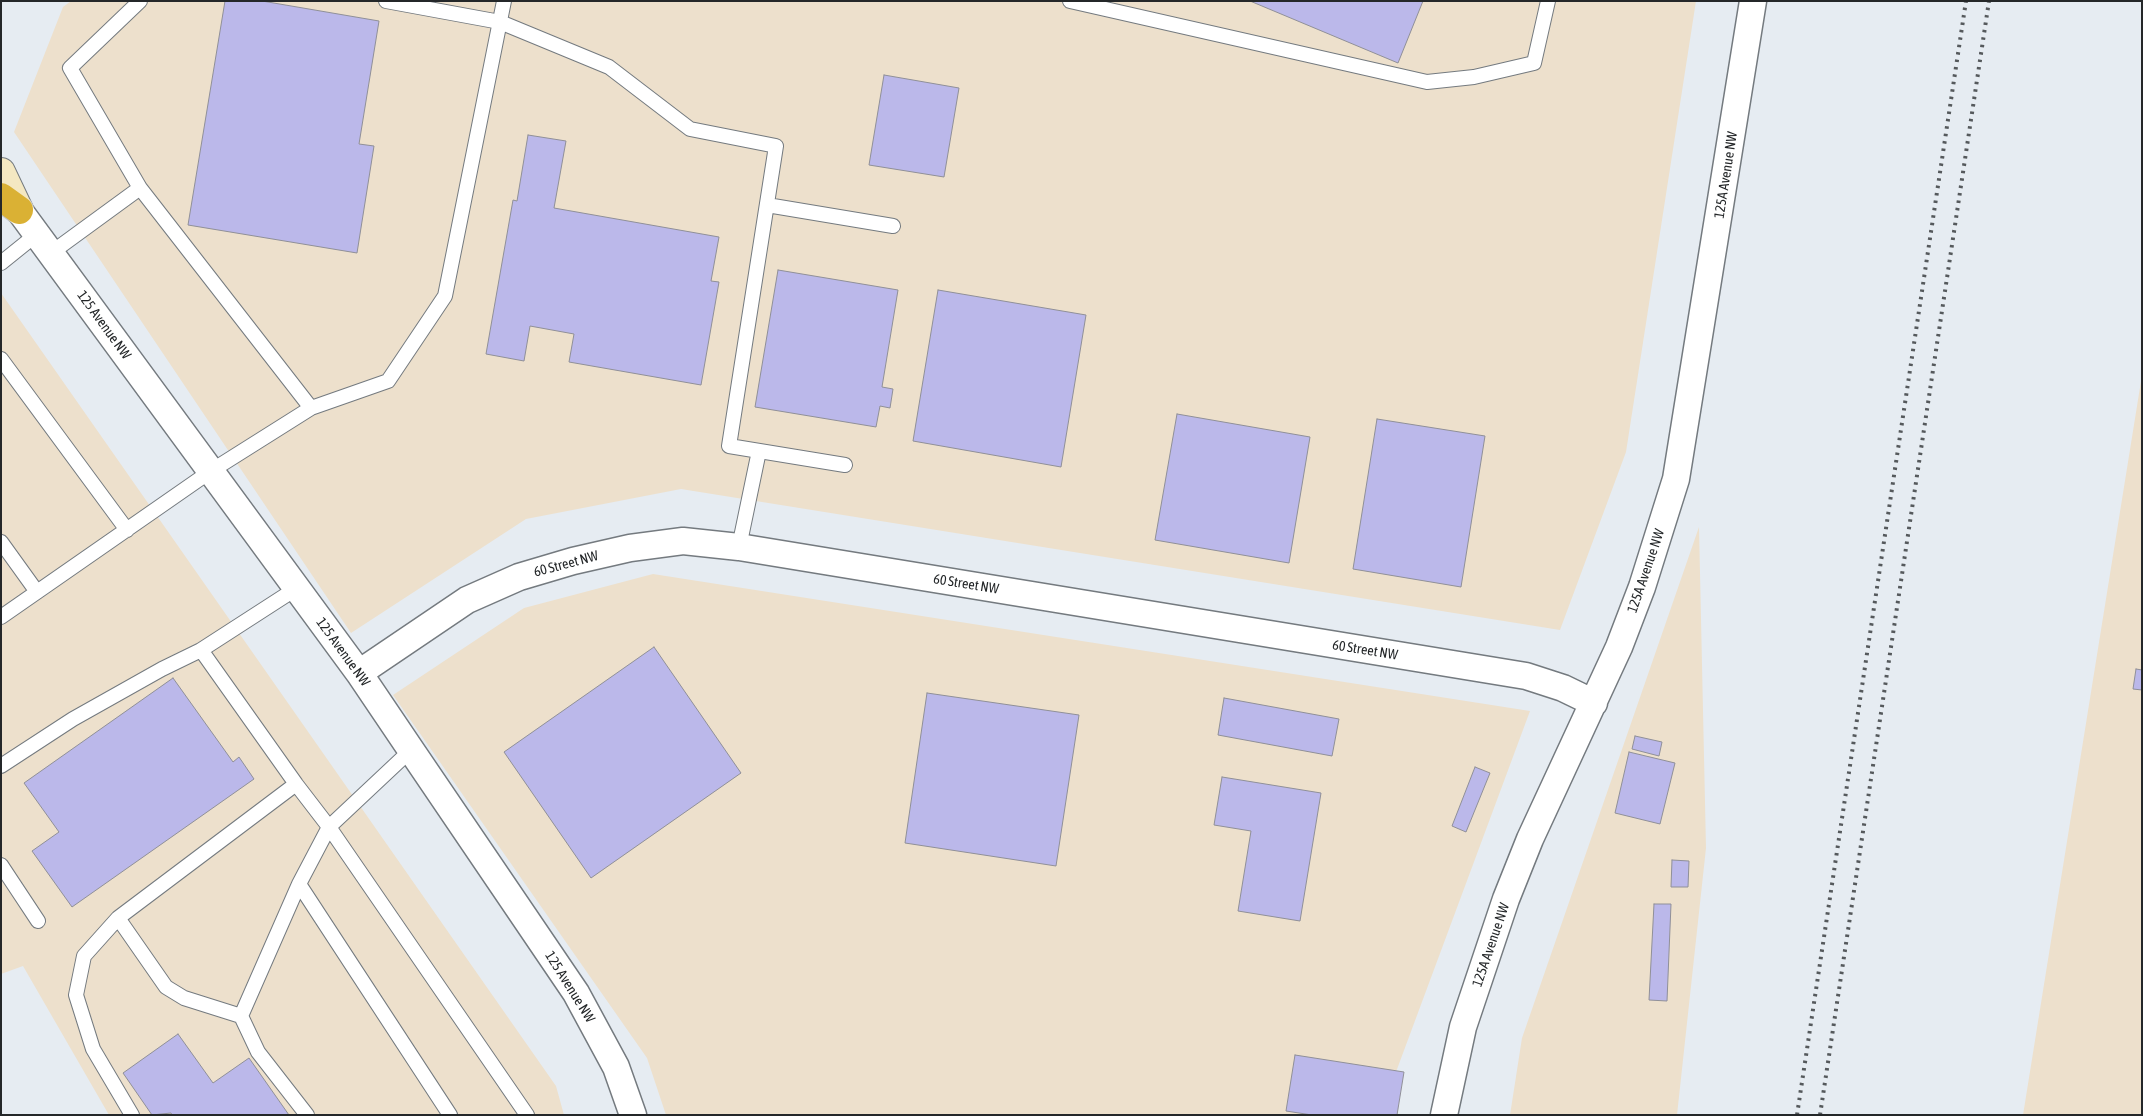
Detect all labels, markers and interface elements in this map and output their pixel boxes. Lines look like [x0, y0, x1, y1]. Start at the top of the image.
street label: 125A Avenue NW [1711, 130, 1741, 220]
street label: 125 Avenue NW [73, 287, 135, 363]
street label: 125A Avenue NW [1624, 527, 1668, 615]
street label: 60 Street NW [532, 547, 600, 581]
street label: 60 Street NW [932, 571, 1000, 597]
street label: 125 Avenue NW [312, 614, 374, 690]
street label: 60 Street NW [1331, 637, 1399, 663]
street label: 125A Avenue NW [1469, 901, 1513, 989]
street label: 125 Avenue NW [541, 948, 599, 1026]

